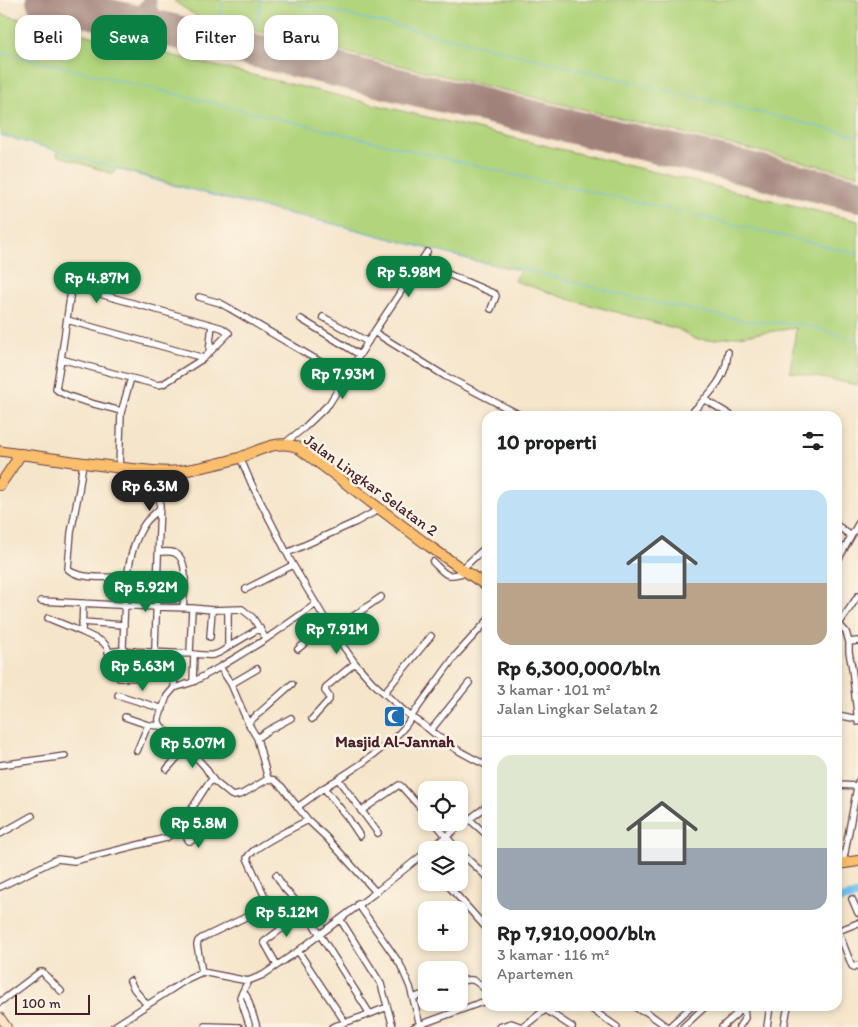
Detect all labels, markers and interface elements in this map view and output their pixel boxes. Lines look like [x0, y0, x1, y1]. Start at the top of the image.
chip: Beli [15, 15, 81, 60]
chip: Sewa [91, 15, 167, 60]
chip: Filter [177, 15, 254, 60]
chip: Baru [264, 15, 338, 60]
pin: Rp 5.98M [357, 256, 461, 298]
pin: Rp 4.87M [45, 262, 149, 304]
text: Rp 5.98M [377, 262, 441, 281]
text: Rp 4.87M [65, 268, 129, 287]
pin: Rp 7.93M [291, 358, 395, 400]
text: Rp 7.93M [311, 364, 375, 383]
icon: filters [799, 427, 827, 455]
text: 10 properti [497, 429, 597, 454]
street label: Jalan Lingkar Selatan 2 [300, 430, 442, 540]
pin: Rp 6.3M [104, 470, 196, 512]
text: Rp 6.3M [122, 476, 178, 495]
icon: home [617, 522, 707, 612]
pin: Rp 5.92M [94, 570, 198, 613]
text: Rp 5.92M [114, 577, 178, 596]
pin: Rp 7.91M [285, 612, 389, 655]
text: Rp 7.91M [306, 619, 368, 638]
pin: Rp 5.63M [91, 650, 195, 692]
text: Rp 6,300,000/bln [497, 655, 660, 680]
text: Rp 5.63M [111, 656, 175, 675]
text: 3 kamar · 101 m² [497, 680, 611, 699]
text: Jalan Lingkar Selatan 2 [497, 699, 658, 718]
mosque icon: Masjid Al-Jannah [383, 705, 407, 729]
pin: Rp 5.07M [141, 726, 245, 769]
place label: Masjid Al-Jannah [335, 732, 455, 752]
text: Rp 5.07M [161, 733, 225, 752]
map controls [418, 781, 468, 1011]
button: locate [418, 781, 468, 831]
icon: home [617, 788, 707, 878]
pin: Rp 5.8M [153, 806, 245, 849]
text: Rp 5.8M [171, 813, 227, 832]
button: layers [418, 841, 468, 891]
pin: Rp 5.12M [235, 896, 339, 938]
button: + [418, 901, 468, 951]
text: Rp 5.12M [256, 902, 318, 921]
text: Rp 7,910,000/bln [497, 920, 656, 945]
text: 3 kamar · 116 m² [497, 945, 609, 964]
button: − [418, 961, 468, 1011]
text: Apartemen [497, 964, 573, 983]
scale bar [15, 992, 90, 1015]
text: 100 m [22, 995, 61, 1012]

